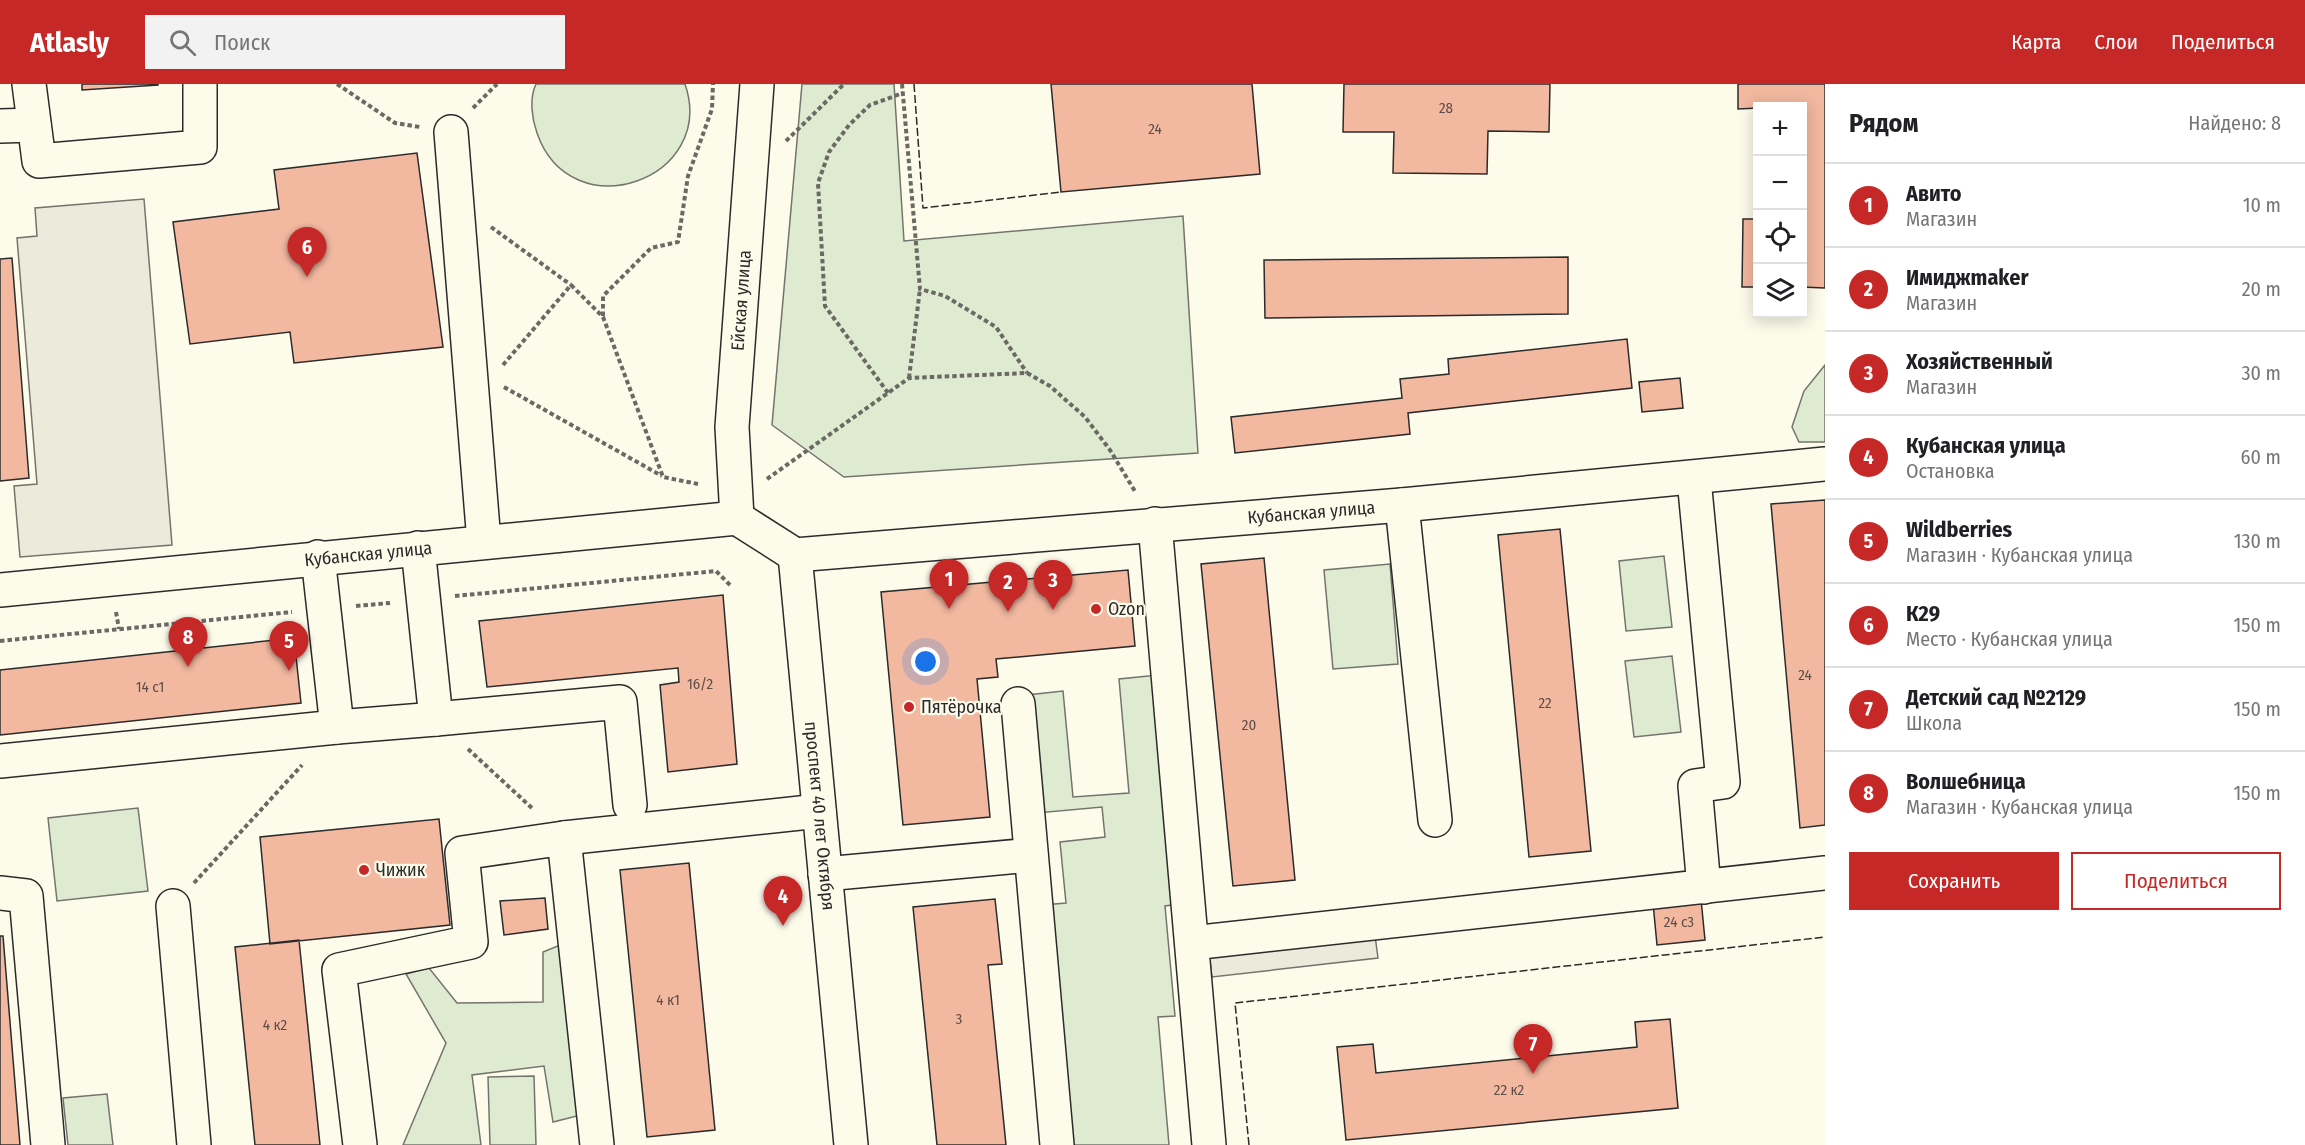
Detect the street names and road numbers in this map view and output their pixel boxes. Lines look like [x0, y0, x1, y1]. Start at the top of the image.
street label: Ейская улица [727, 249, 756, 352]
street label: Кубанская улица [1246, 496, 1376, 529]
street label: Кубанская улица [303, 537, 433, 571]
street label: проспект 40 лет Октября [800, 720, 840, 911]

